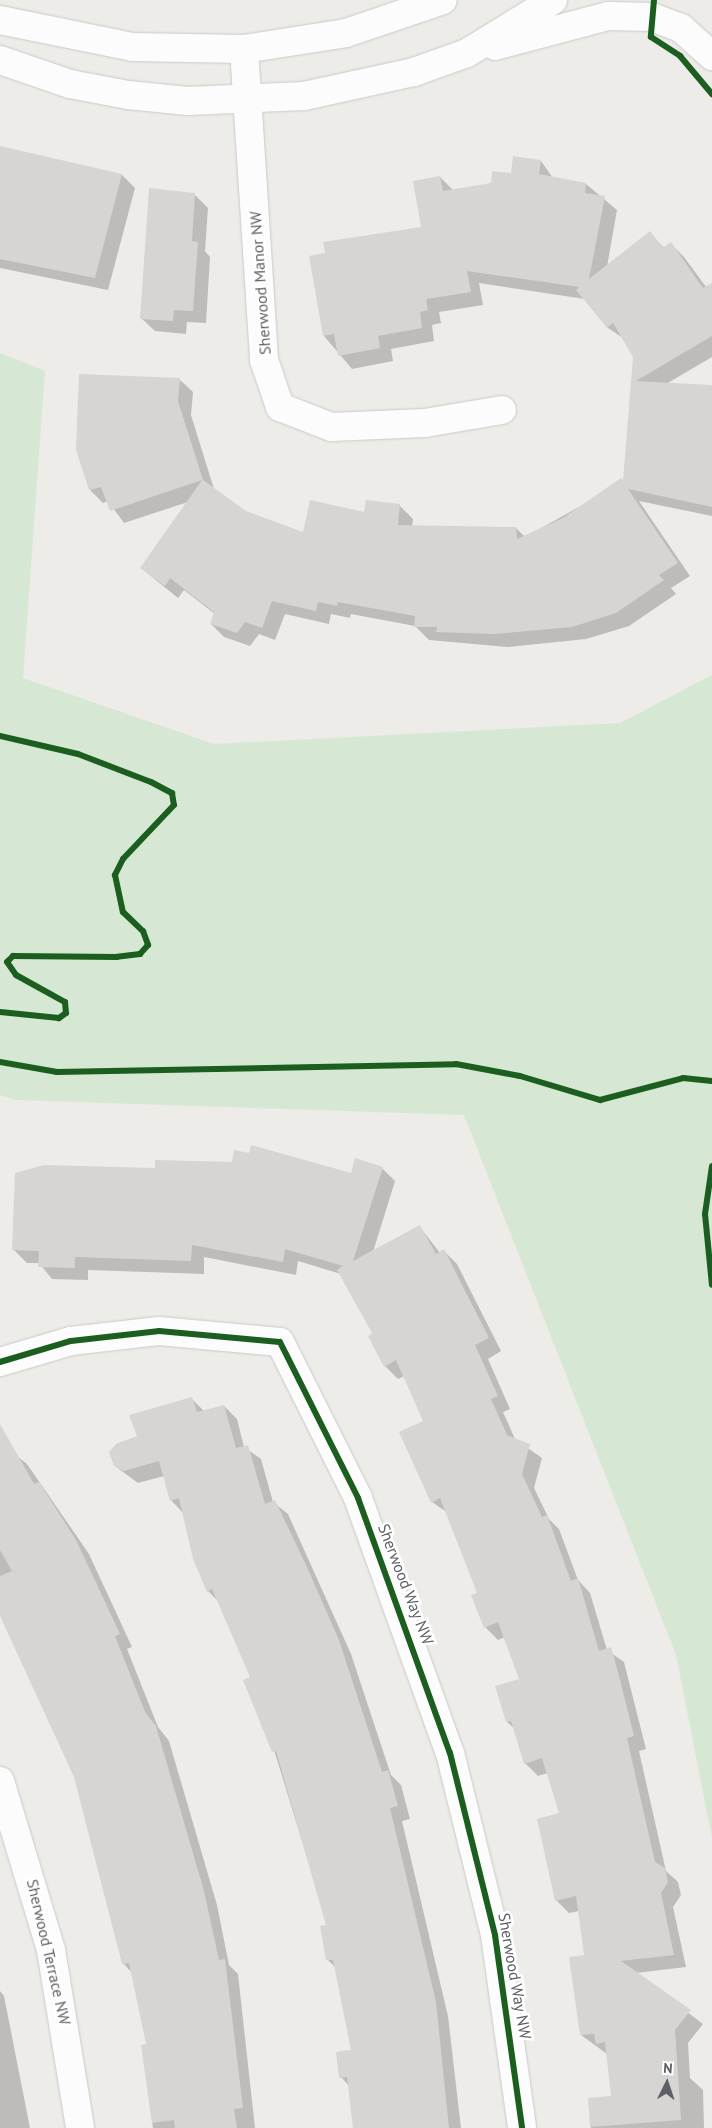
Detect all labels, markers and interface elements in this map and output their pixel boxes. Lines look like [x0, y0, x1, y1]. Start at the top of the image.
street label: Sherwood Manor NW [245, 210, 275, 356]
street label: Sherwood Way NW [374, 1520, 438, 1648]
street label: Sherwood Terrace NW [23, 1877, 75, 2027]
street label: Sherwood Way NW [494, 1911, 536, 2041]
north arrow [642, 2058, 692, 2108]
text: N [663, 2059, 673, 2077]

